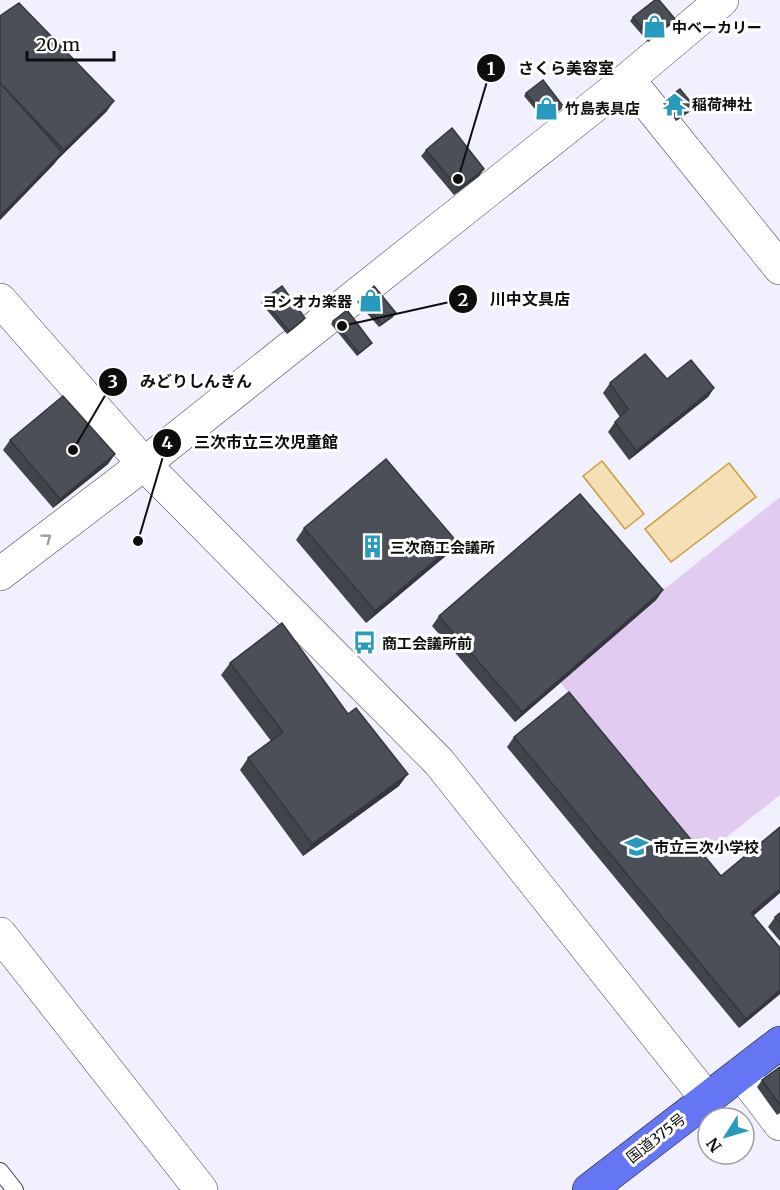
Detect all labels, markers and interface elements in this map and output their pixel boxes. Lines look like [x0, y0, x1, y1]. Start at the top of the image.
shop icon: 中ベーカリー [641, 14, 667, 40]
place label: 中ベーカリー [672, 18, 762, 37]
scale bar [27, 24, 114, 62]
text: 20 m [36, 33, 80, 56]
callout: さくら美容室 [476, 51, 626, 85]
text: 1 [487, 57, 495, 80]
text: さくら美容室 [518, 58, 614, 78]
temple icon: 稲荷神社 [661, 91, 687, 117]
shop icon: 竹島表具店 [534, 95, 560, 121]
place label: 稲荷神社 [692, 95, 752, 114]
place label: 竹島表具店 [565, 99, 640, 118]
callout: 川中文具店 [448, 282, 582, 316]
shop icon: ヨシオカ楽器 [357, 288, 383, 314]
text: 2 [458, 288, 468, 311]
text: 川中文具店 [490, 289, 570, 309]
place label: ヨシオカ楽器 [262, 292, 353, 311]
callout: みどりしんきん [98, 365, 264, 399]
text: 3 [108, 370, 118, 393]
text: みどりしんきん [140, 371, 252, 391]
callout: 三次市立三次児童館 [152, 426, 350, 460]
text: 4 [161, 431, 173, 454]
text: 三次市立三次児童館 [194, 432, 338, 452]
building icon: 三次商工会議所 [359, 534, 385, 560]
one-way arrow [40, 535, 51, 546]
place label: 三次商工会議所 [390, 538, 495, 557]
bus stop icon: 商工会議所前 [351, 630, 377, 656]
place label: 商工会議所前 [382, 634, 472, 653]
school or university icon: 市立三次小学校 [623, 834, 649, 860]
place label: 市立三次小学校 [654, 838, 759, 857]
north arrow [696, 1106, 756, 1166]
street label: 国道375号 [623, 1109, 689, 1167]
text: N [702, 1134, 726, 1156]

